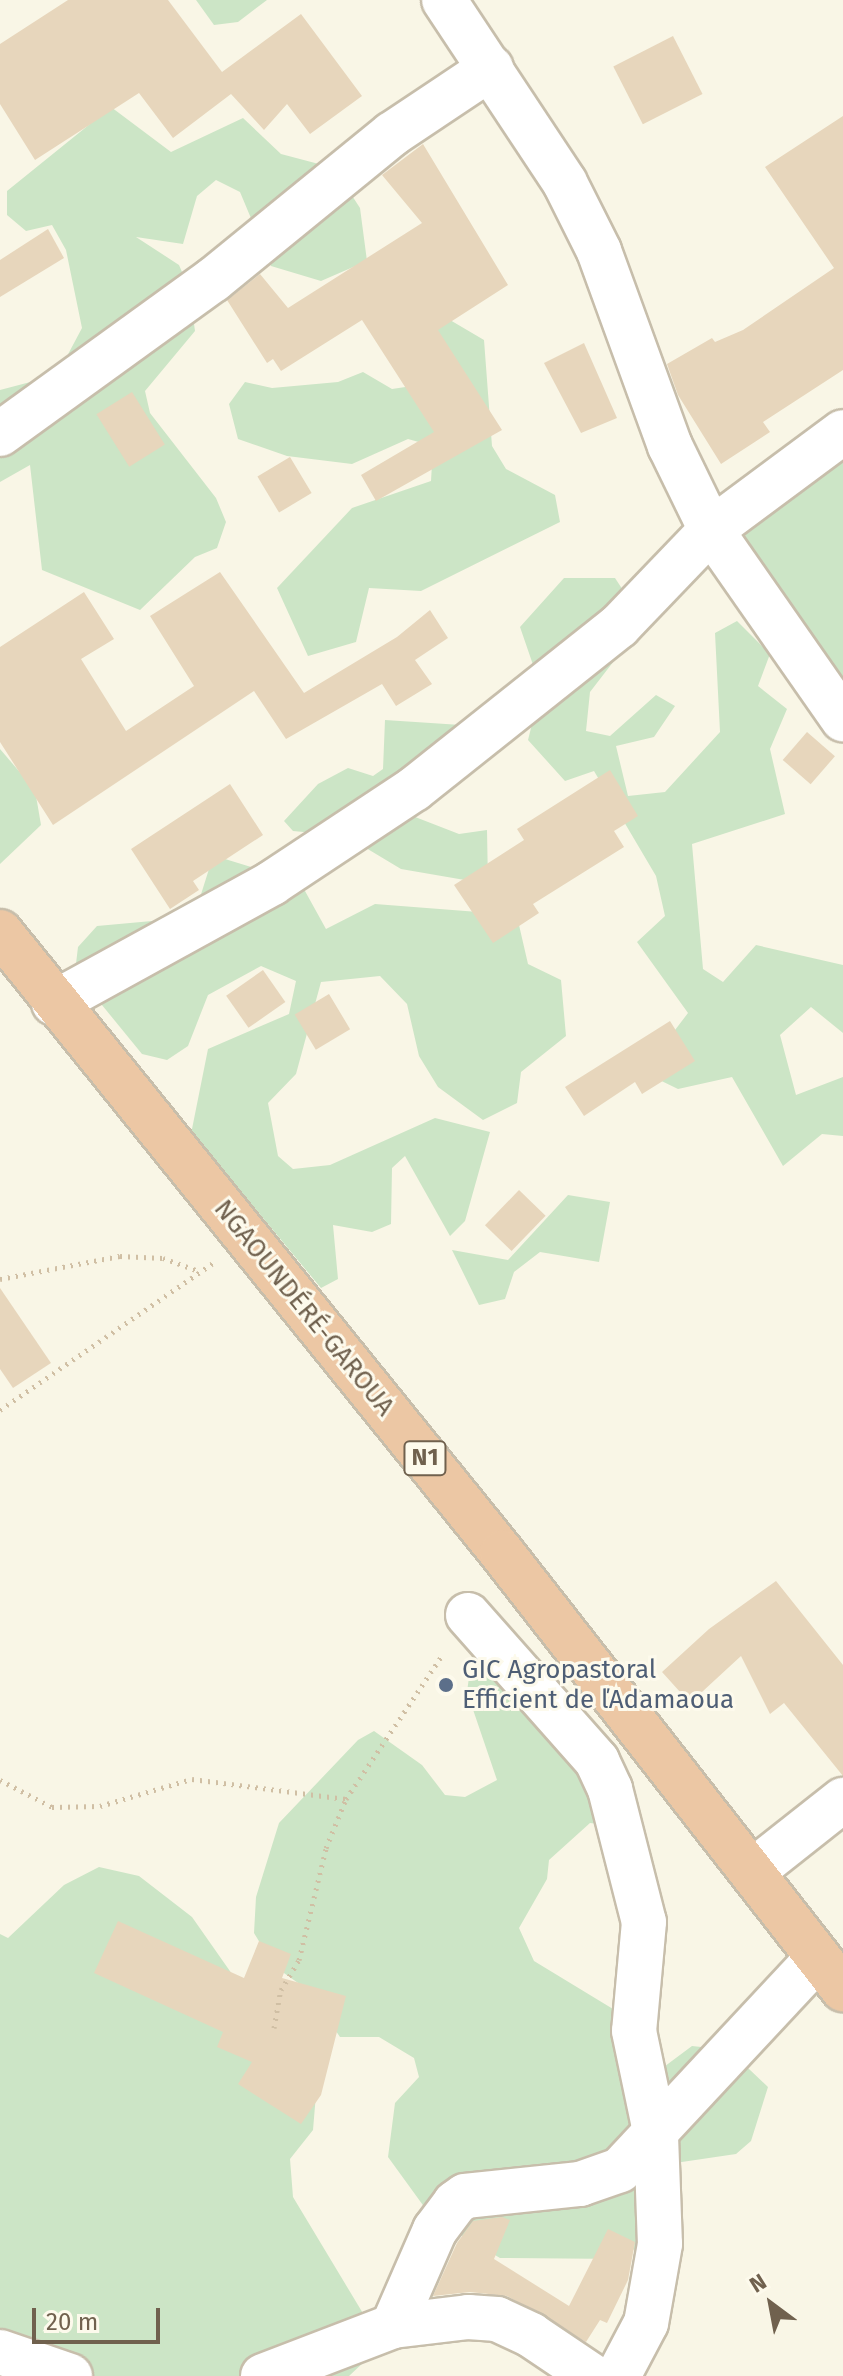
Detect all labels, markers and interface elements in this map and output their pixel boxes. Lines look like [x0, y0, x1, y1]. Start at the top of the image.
street label: NGAOUNDÉRÉ-GAROUA [207, 1194, 401, 1422]
road number: N1 [403, 1438, 447, 1478]
place label: GIC Agropastoral Efficient de ľAdamaoua [462, 1654, 734, 1716]
marker: GIC Agropastoral Efficient de ľAdamaoua [437, 1676, 455, 1694]
north arrow [731, 2264, 811, 2344]
text: N [745, 2268, 771, 2299]
scale bar [36, 2292, 164, 2342]
text: 20 m [46, 2308, 98, 2336]

